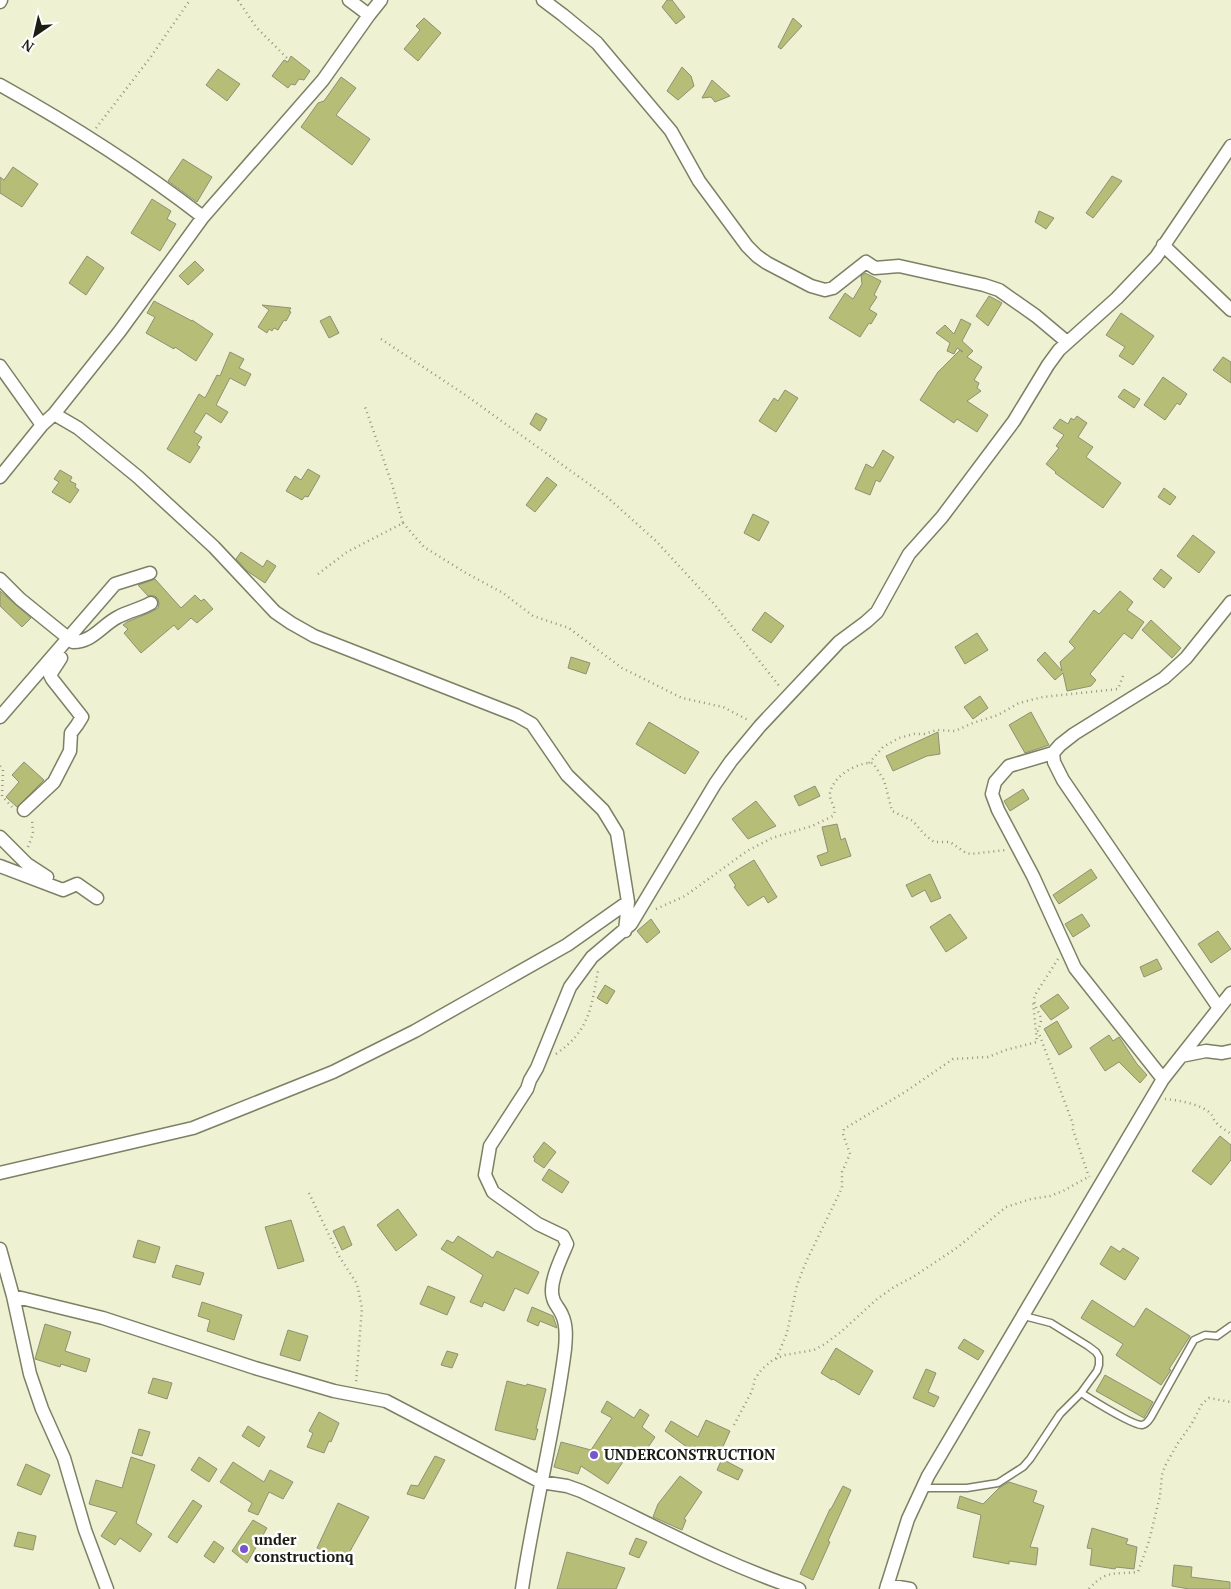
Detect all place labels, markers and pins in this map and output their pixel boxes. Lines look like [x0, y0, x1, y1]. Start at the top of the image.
place label: UNDERCONSTRUCTION [604, 1444, 776, 1464]
marker: UNDERCONSTRUCTION [588, 1449, 600, 1461]
place label: under constructionq [254, 1529, 354, 1566]
marker: under constructionq [238, 1543, 250, 1555]

